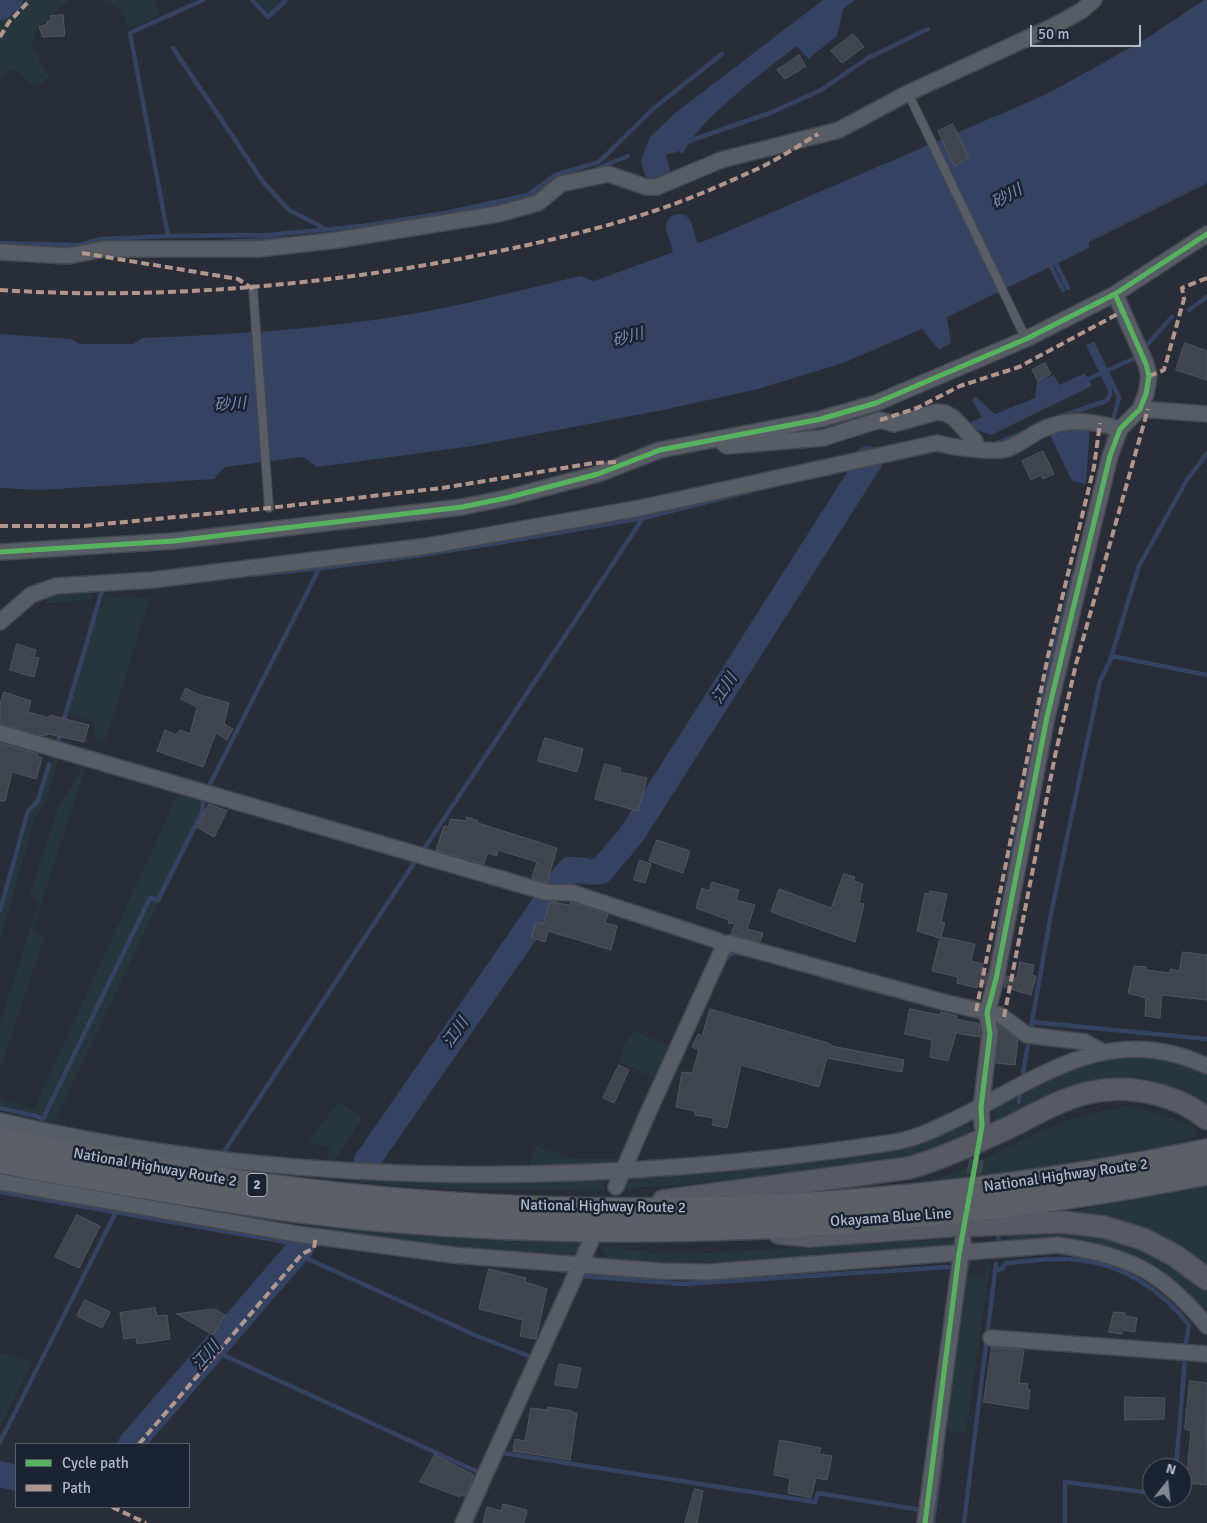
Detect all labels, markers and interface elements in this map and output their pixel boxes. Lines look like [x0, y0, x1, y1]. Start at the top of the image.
scale bar [1032, 15, 1143, 47]
text: 50 m [1038, 25, 1069, 43]
water label: 砂川 [988, 181, 1026, 213]
water label: 砂川 [610, 325, 646, 351]
water label: 砂川 [213, 394, 247, 416]
water label: 江川 [708, 670, 742, 708]
water label: 江川 [439, 1014, 473, 1052]
street label: National Highway Route 2 [72, 1145, 238, 1191]
street label: National Highway Route 2 [983, 1156, 1149, 1196]
road number: 2 [247, 1174, 267, 1196]
street label: National Highway Route 2 [520, 1197, 686, 1217]
street label: Okayama Blue Line [830, 1205, 952, 1231]
water label: 江川 [188, 1338, 224, 1374]
legend [15, 1443, 190, 1508]
text: Cycle path [62, 1454, 129, 1472]
north arrow [1142, 1458, 1192, 1508]
text: N [1164, 1460, 1178, 1479]
text: Path [62, 1479, 91, 1497]

